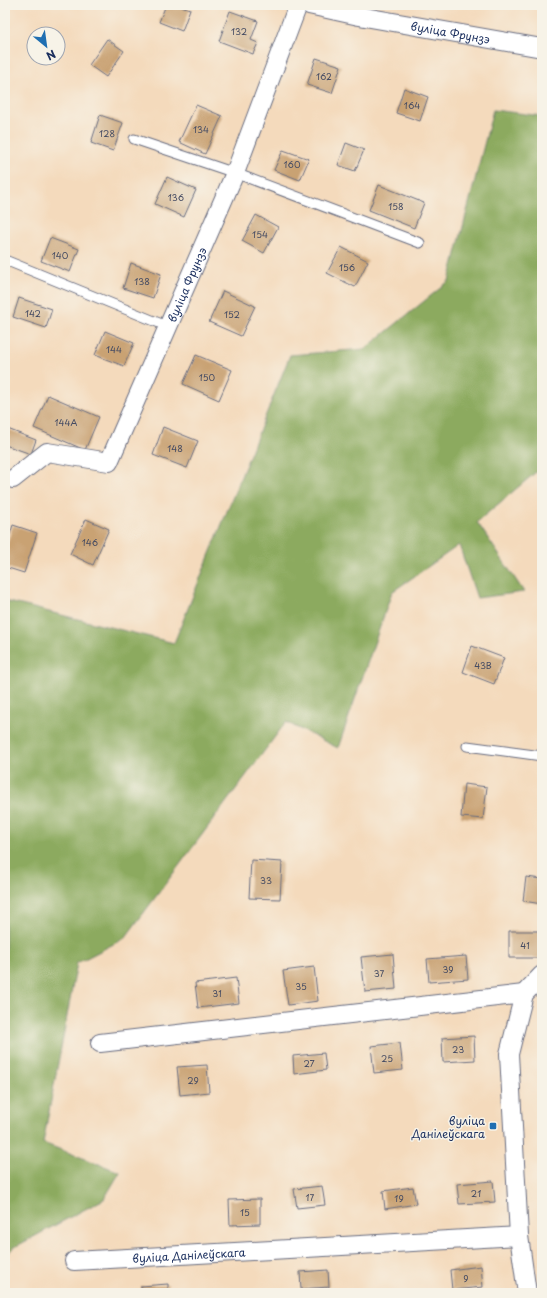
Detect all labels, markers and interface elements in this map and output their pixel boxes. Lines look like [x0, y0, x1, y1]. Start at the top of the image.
street label: вуліца Фрунзэ [409, 17, 492, 47]
house number: 132 [231, 24, 247, 38]
north arrow [26, 26, 66, 66]
text: N [43, 46, 59, 65]
house number: 162 [316, 69, 332, 83]
house number: 164 [404, 98, 420, 112]
house number: 134 [193, 122, 209, 136]
house number: 128 [99, 126, 115, 140]
house number: 160 [284, 157, 301, 171]
house number: 136 [168, 190, 184, 204]
house number: 158 [388, 199, 404, 213]
house number: 154 [252, 227, 268, 241]
street label: вуліца Фрунзэ [163, 244, 210, 325]
house number: 140 [52, 248, 69, 262]
house number: 156 [339, 260, 355, 274]
house number: 138 [134, 274, 150, 288]
house number: 142 [25, 306, 41, 320]
house number: 152 [224, 307, 240, 321]
house number: 144 [106, 342, 122, 356]
house number: 150 [199, 370, 216, 384]
house number: 144А [55, 415, 78, 429]
house number: 148 [167, 441, 183, 455]
house number: 146 [82, 535, 98, 549]
house number: 43В [474, 658, 492, 672]
house number: 33 [260, 873, 272, 887]
house number: 41 [520, 938, 530, 952]
house number: 39 [442, 962, 454, 976]
house number: 37 [374, 966, 384, 980]
house number: 35 [295, 979, 307, 993]
house number: 31 [212, 986, 222, 1000]
house number: 23 [452, 1042, 464, 1056]
house number: 25 [381, 1051, 393, 1065]
house number: 27 [303, 1056, 315, 1070]
house number: 29 [187, 1073, 199, 1087]
place label: вуліца Данілеўскага [411, 1112, 485, 1142]
marker: вуліца Данілеўскага [488, 1121, 498, 1131]
house number: 21 [471, 1186, 481, 1200]
house number: 17 [306, 1190, 315, 1204]
house number: 19 [394, 1191, 404, 1205]
house number: 15 [240, 1205, 250, 1219]
street label: вуліца Данілеўскага [132, 1243, 246, 1266]
house number: 9 [463, 1271, 469, 1285]

